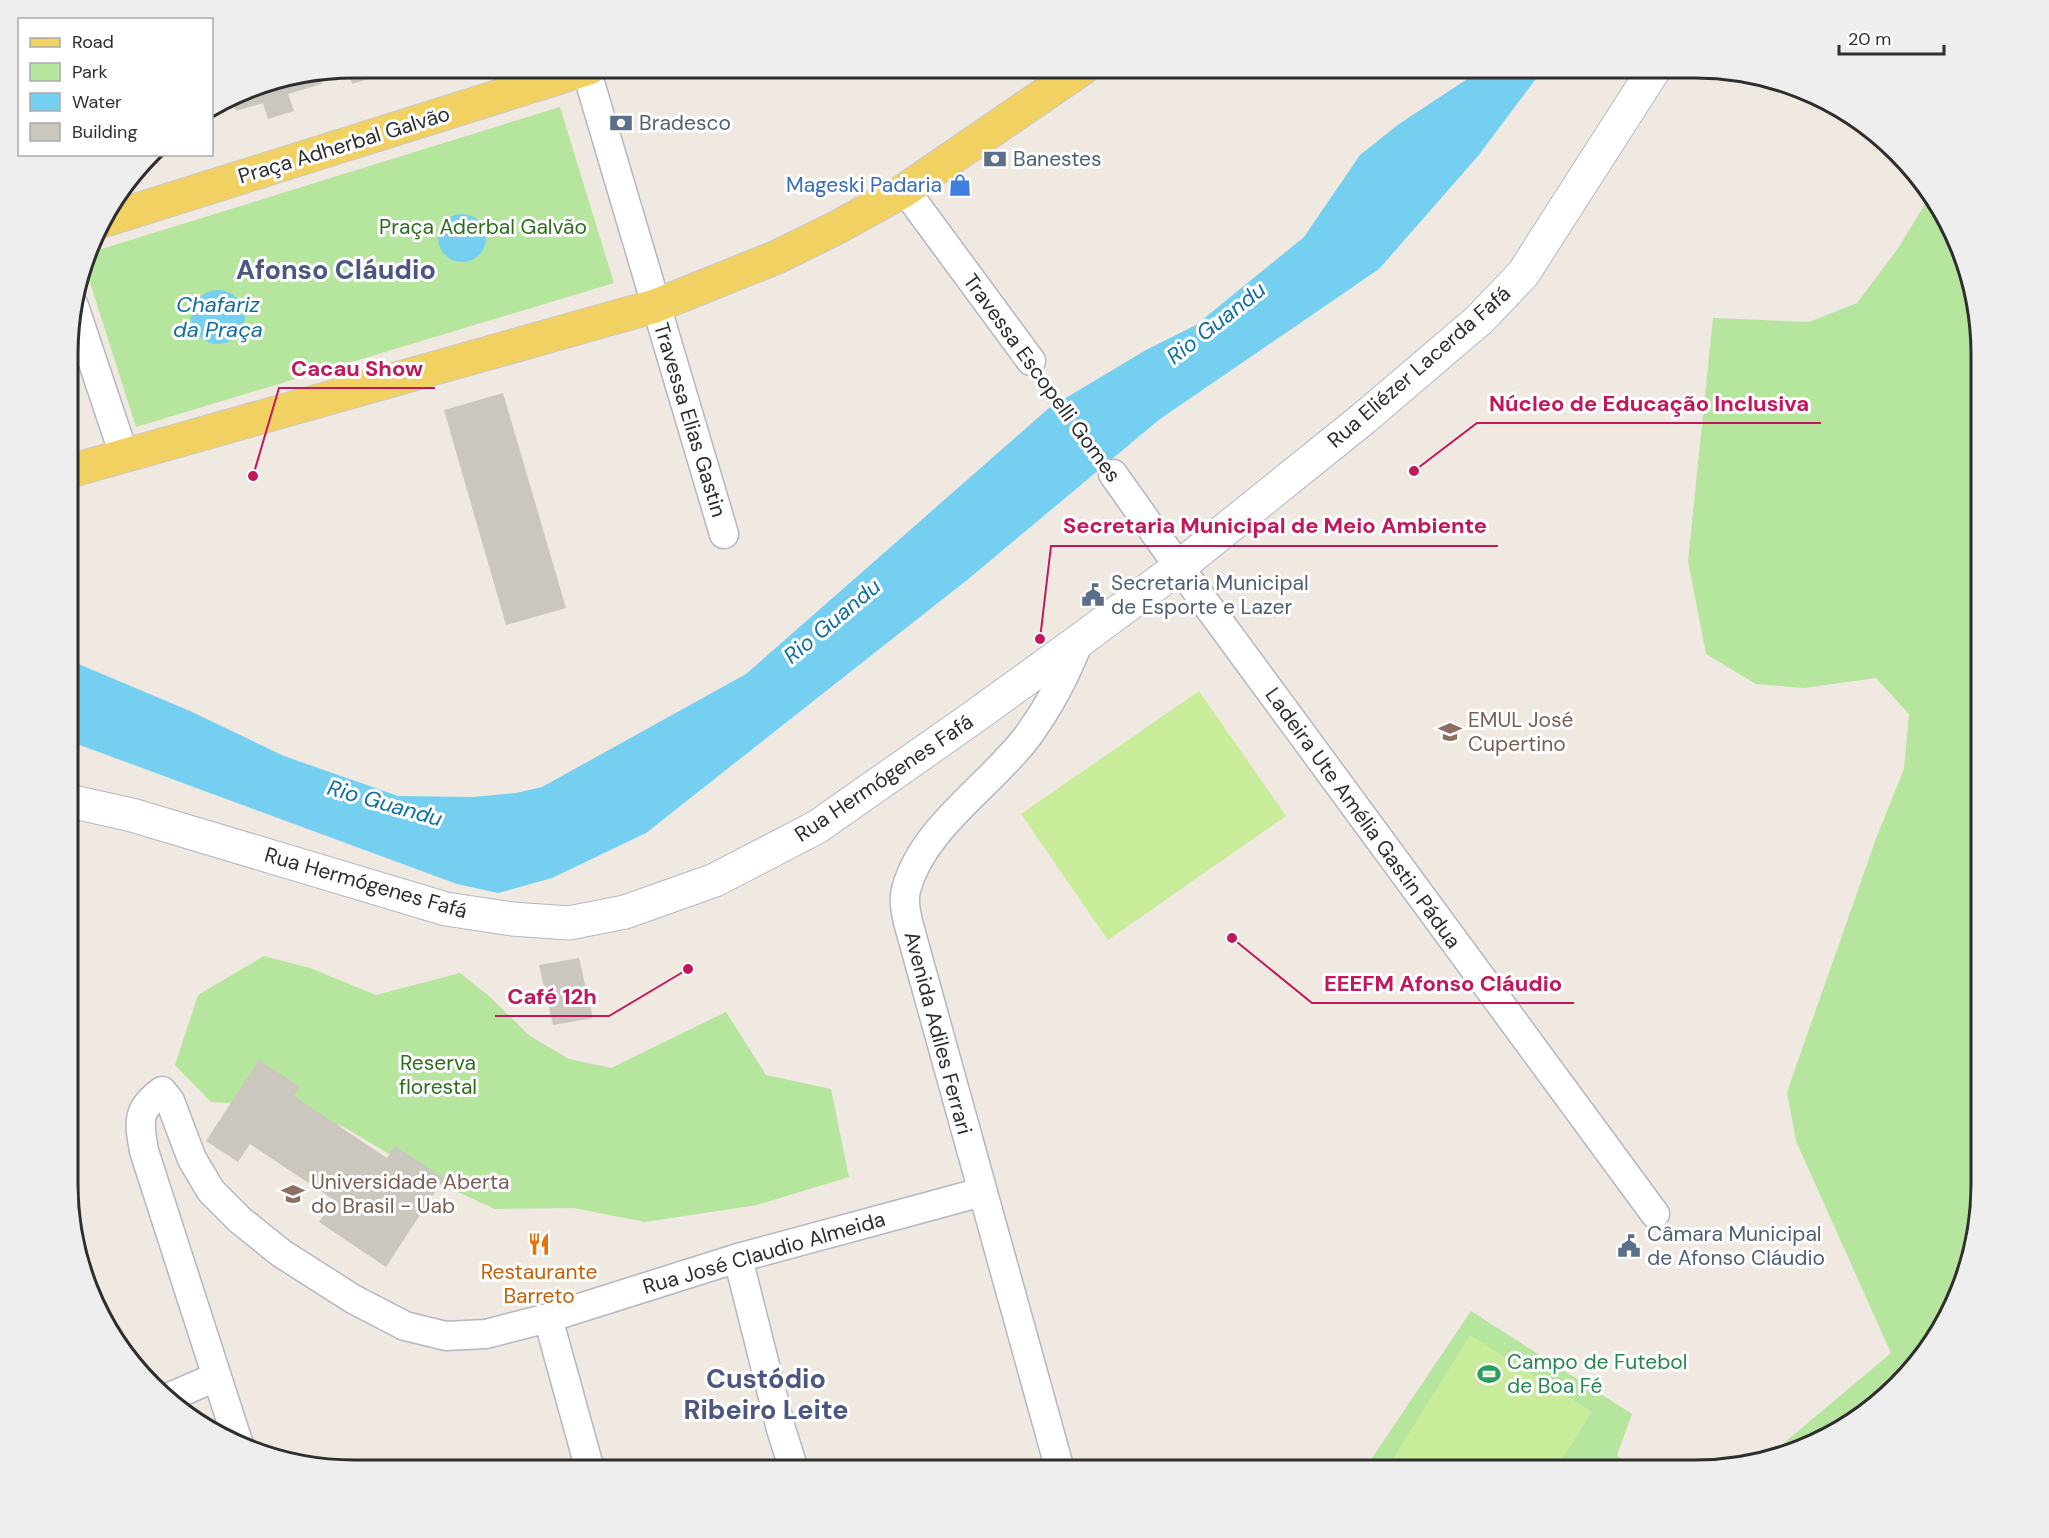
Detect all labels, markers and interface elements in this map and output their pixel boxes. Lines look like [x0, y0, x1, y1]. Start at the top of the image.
legend [18, 18, 213, 156]
scale bar [1839, 18, 1944, 56]
text: 20 m [1848, 27, 1891, 51]
text: Road [72, 30, 114, 54]
text: Park [72, 60, 108, 84]
text: Water [72, 90, 122, 114]
street label: Praça Adherbal Galvão [235, 99, 453, 191]
place label: Bradesco [639, 109, 731, 137]
bank icon: Bradesco [608, 110, 634, 136]
text: Building [72, 120, 137, 144]
place label: Banestes [1013, 145, 1102, 173]
bank icon: Banestes [982, 146, 1008, 172]
place label: Mageski Padaria [786, 171, 942, 199]
shop icon: Mageski Padaria [947, 172, 973, 198]
park label: Praça Aderbal Galvão [379, 213, 587, 241]
district label: Afonso Cláudio [236, 252, 436, 287]
street label: Travessa Escopelli Gomes [957, 268, 1127, 488]
water label: Rio Guandu [1160, 275, 1272, 371]
street label: Rua Eliézer Lacerda Fafá [1322, 280, 1516, 454]
water label: Chafariz da Praça [173, 290, 263, 344]
street label: Travessa Elias Gastin [647, 319, 733, 521]
callout: Cacau Show [279, 348, 435, 388]
text: Cacau Show [291, 354, 423, 383]
callout: Núcleo de Educação Inclusiva [1477, 383, 1821, 423]
text: Núcleo de Educação Inclusiva [1489, 389, 1809, 418]
callout: Secretaria Municipal de Meio Ambiente [1051, 506, 1498, 546]
text: Secretaria Municipal de Meio Ambiente [1063, 511, 1487, 540]
place label: Secretaria Municipal de Esporte e Lazer [1111, 569, 1309, 621]
water label: Rio Guandu [777, 572, 887, 670]
public building icon: Secretaria Municipal de Esporte e Lazer [1080, 582, 1106, 608]
street label: Ladeira Ute Amélia Gastin Pádua [1259, 682, 1467, 954]
place label: EMUL José Cupertino [1468, 706, 1573, 758]
street label: Rua Hermógenes Fafá [789, 708, 979, 848]
school or university icon: EMUL José Cupertino [1437, 719, 1463, 745]
water label: Rio Guandu [324, 773, 446, 833]
street label: Rua Hermógenes Fafá [261, 841, 471, 925]
street label: Avenida Adiles Ferrari [897, 928, 979, 1138]
callout: EEEFM Afonso Cláudio [1312, 963, 1574, 1003]
text: EEEFM Afonso Cláudio [1324, 969, 1562, 998]
callout: Café 12h [495, 976, 609, 1016]
text: Café 12h [507, 982, 597, 1011]
park label: Reserva florestal [399, 1049, 477, 1101]
place label: Universidade Aberta do Brasil - Uab [311, 1168, 509, 1220]
school or university icon: Universidade Aberta do Brasil - Uab [280, 1181, 306, 1207]
street label: Rua José Claudio Almeida [640, 1205, 888, 1301]
place label: Câmara Municipal de Afonso Cláudio [1647, 1220, 1825, 1272]
restaurant icon: Restaurante Barreto [526, 1231, 552, 1257]
public building icon: Câmara Municipal de Afonso Cláudio [1616, 1233, 1642, 1259]
place label: Restaurante Barreto [481, 1258, 597, 1310]
place label: Campo de Futebol de Boa Fé [1507, 1348, 1687, 1400]
district label: Custódio Ribeiro Leite [683, 1361, 849, 1427]
sports icon: Campo de Futebol de Boa Fé [1476, 1361, 1502, 1387]

